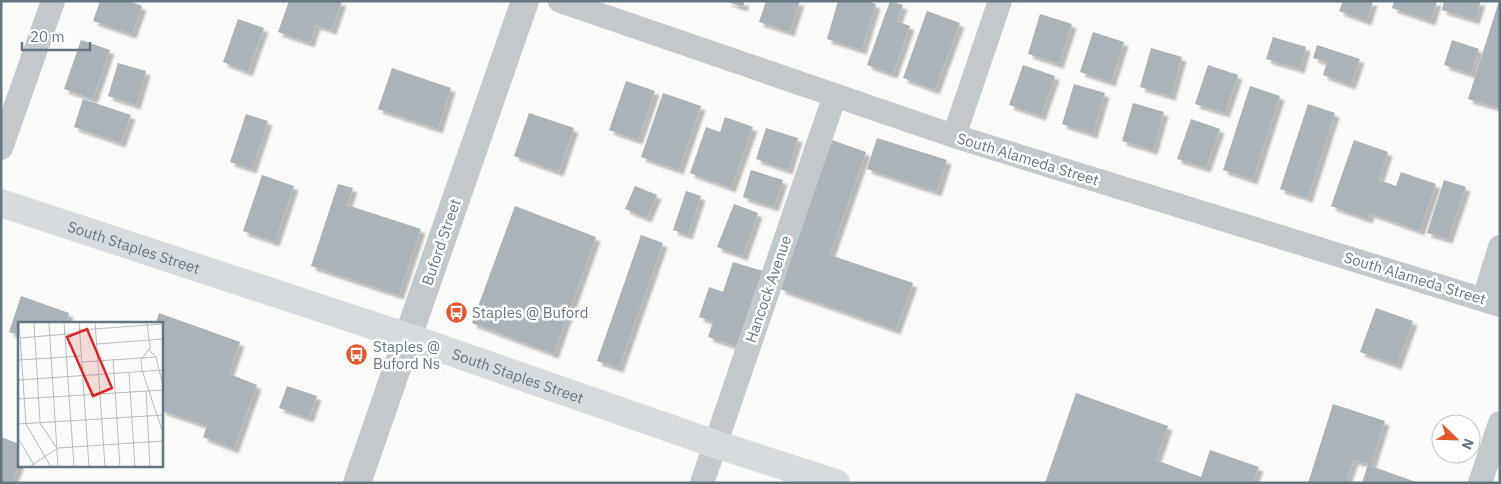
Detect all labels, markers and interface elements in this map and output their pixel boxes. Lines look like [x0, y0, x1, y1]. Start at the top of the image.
scale bar [22, 20, 90, 52]
text: 20 m [30, 27, 65, 46]
street label: South Alameda Street [955, 128, 1101, 190]
street label: Buford Street [417, 196, 465, 288]
street label: South Staples Street [65, 216, 203, 277]
street label: Hancock Avenue [741, 233, 795, 345]
street label: South Alameda Street [1342, 247, 1488, 309]
bus stop icon: Staples @ Buford [444, 300, 468, 324]
place label: Staples @ Buford [472, 303, 588, 322]
inset map [18, 322, 162, 466]
place label: Staples @ Buford Ns [373, 337, 440, 373]
bus stop icon: Staples @ Buford Ns [345, 343, 369, 367]
street label: South Staples Street [450, 344, 586, 407]
north arrow [1431, 414, 1481, 464]
text: N [1458, 436, 1478, 452]

